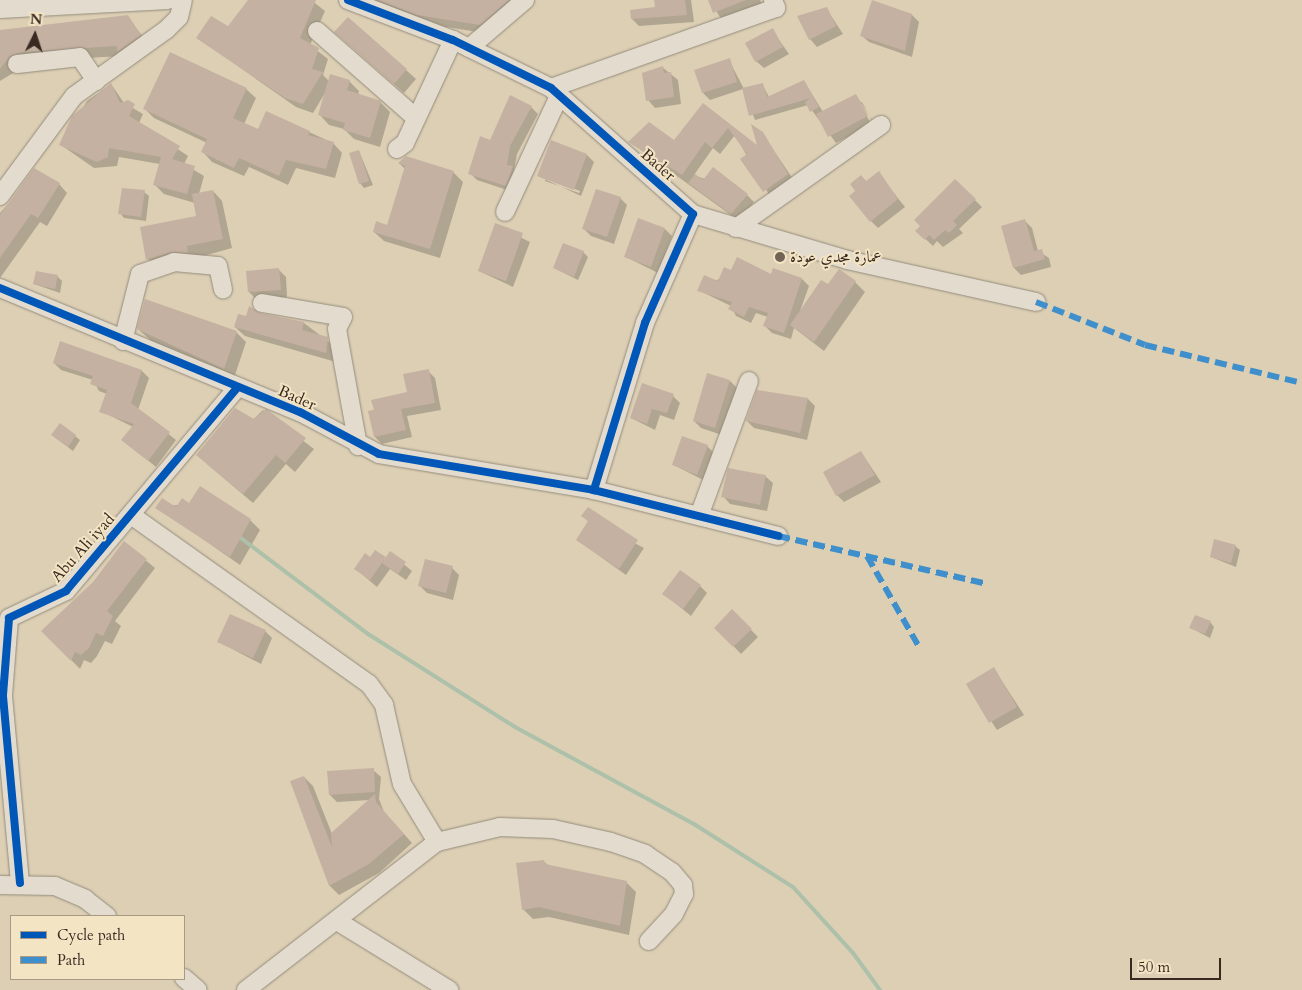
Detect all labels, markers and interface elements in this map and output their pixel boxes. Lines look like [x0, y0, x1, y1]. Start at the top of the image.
north arrow [10, 10, 60, 60]
text: N [29, 10, 43, 29]
street label: Bader [637, 145, 679, 185]
place label: عمارة مجدي عودة [790, 247, 882, 267]
marker: عمارة مجدي عودة [774, 251, 786, 263]
street label: Bader [275, 381, 319, 415]
street label: Abu Ali iyad [47, 510, 119, 586]
legend [10, 915, 185, 980]
text: Cycle path [57, 925, 125, 945]
scale bar [1132, 948, 1223, 980]
text: Path [57, 950, 85, 970]
text: 50 m [1138, 957, 1170, 977]

